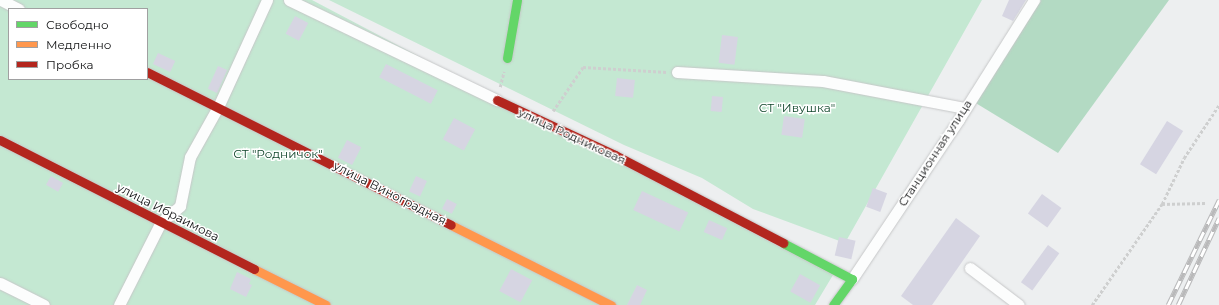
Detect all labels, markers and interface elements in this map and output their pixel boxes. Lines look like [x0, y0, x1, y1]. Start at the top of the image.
legend [8, 8, 148, 80]
text: Свободно [46, 17, 109, 32]
text: Медленно [46, 37, 111, 52]
text: Пробка [46, 57, 94, 72]
street label: Станционная улица [895, 97, 975, 209]
park label: СТ "Ивушка" [759, 101, 835, 115]
street label: улица Родниковая [516, 105, 628, 167]
park label: СТ "Родничок" [233, 147, 323, 161]
street label: улица Виноградная [331, 158, 449, 228]
street label: улица Ибраимова [114, 180, 222, 244]

